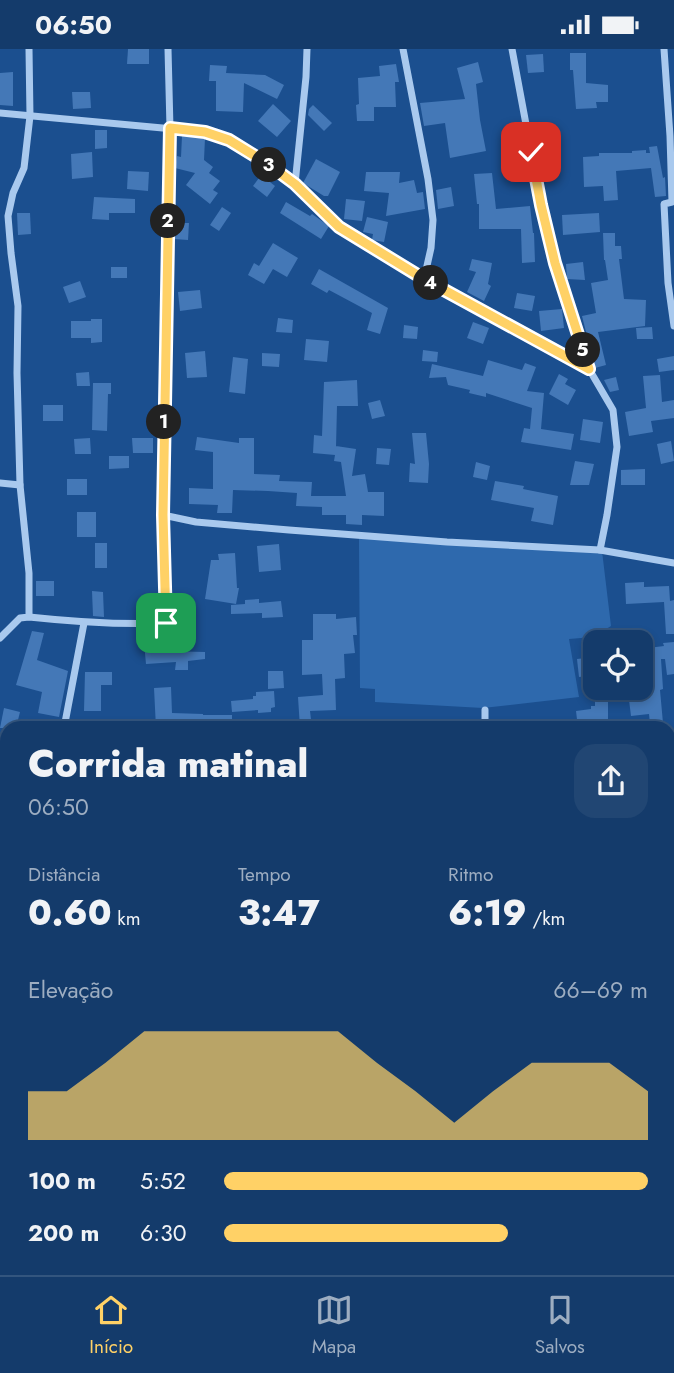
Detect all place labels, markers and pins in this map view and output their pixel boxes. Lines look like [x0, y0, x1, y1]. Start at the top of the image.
pin [501, 122, 561, 182]
pin: 3 [252, 148, 286, 183]
pin: 2 [150, 203, 186, 239]
pin: 4 [414, 265, 448, 301]
pin: 5 [566, 333, 600, 367]
pin: 1 [146, 405, 182, 439]
pin [136, 593, 196, 653]

